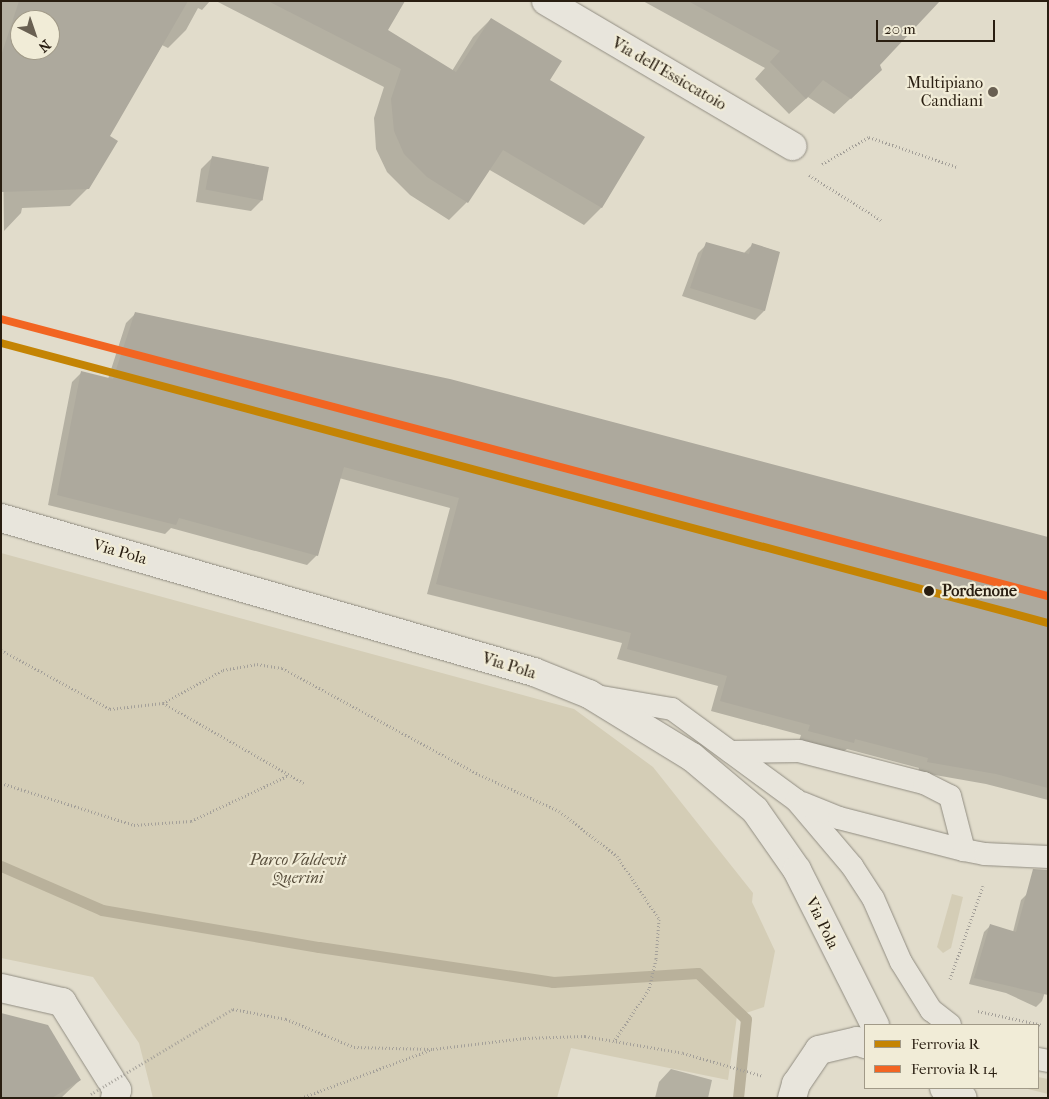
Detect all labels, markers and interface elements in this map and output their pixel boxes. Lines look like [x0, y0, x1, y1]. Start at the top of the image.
north arrow [10, 10, 60, 60]
scale bar [879, 10, 998, 42]
text: 20 m [884, 20, 916, 38]
street label: Via dell'Essiccatoio [608, 33, 730, 115]
text: N [35, 36, 54, 56]
place label: Multipiano Candiani [907, 73, 983, 111]
marker: Multipiano Candiani [987, 86, 999, 98]
street label: Via Pola [91, 535, 149, 569]
place label: Pordenone [942, 581, 1017, 601]
marker: Pordenone [920, 582, 938, 600]
street label: Via Pola [480, 649, 538, 683]
park label: Parco Valdevit Querini [250, 850, 346, 888]
street label: Via Pola [801, 894, 843, 952]
legend [864, 1024, 1039, 1089]
text: Ferrovia R [911, 1035, 979, 1053]
text: Ferrovia R 14 [911, 1060, 997, 1078]

